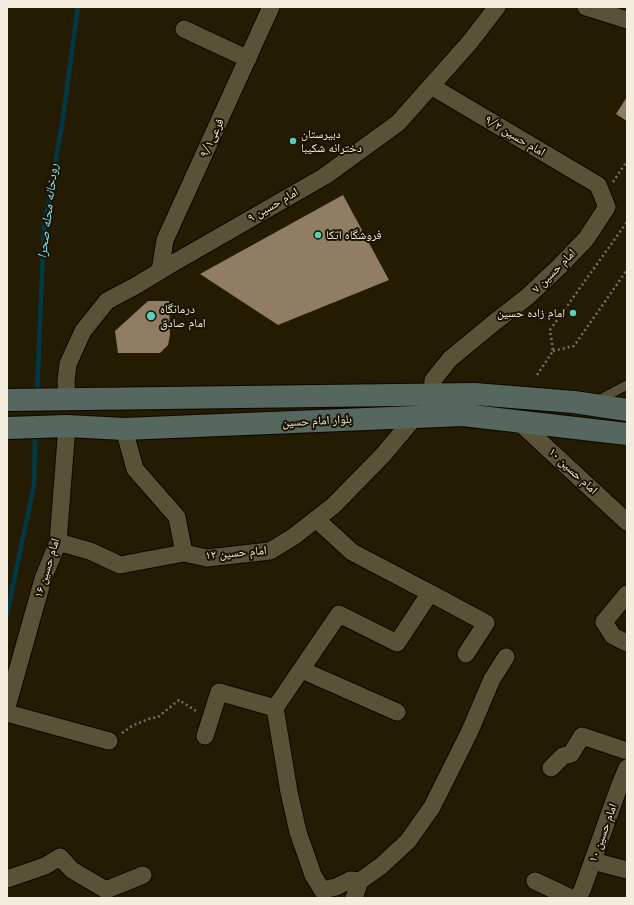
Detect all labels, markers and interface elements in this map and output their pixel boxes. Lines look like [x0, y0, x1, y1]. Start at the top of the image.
street label: امام حسین ۹/۲ [482, 112, 548, 160]
street label: فرعی۹/۱ [197, 116, 227, 160]
place label: دبیرستان دخترانه شکیبا [301, 127, 362, 155]
marker: دبیرستان دخترانه شکیبا [288, 136, 298, 146]
water label: رودخانه محله صحرا [34, 163, 62, 259]
street label: امام حسین ۹ [245, 185, 301, 225]
place label: فروشگاه اتکا [326, 228, 382, 242]
marker: فروشگاه اتکا [313, 230, 323, 240]
street label: امام حسین ۷ [529, 246, 579, 296]
place label: درمانگاه امام صادق [160, 302, 206, 330]
place label: امام زاده حسین [497, 306, 565, 320]
marker: امام زاده حسین [568, 308, 578, 318]
marker: درمانگاه امام صادق [145, 310, 157, 322]
street label: بلوار امام حسین [282, 412, 352, 430]
street label: امام حسین ۱۰ [546, 445, 600, 497]
street label: امام حسین ۱۶ [31, 536, 63, 600]
street label: امام حسین ۱۲ [205, 543, 267, 563]
street label: امام حسین ۱۰ [586, 802, 620, 864]

